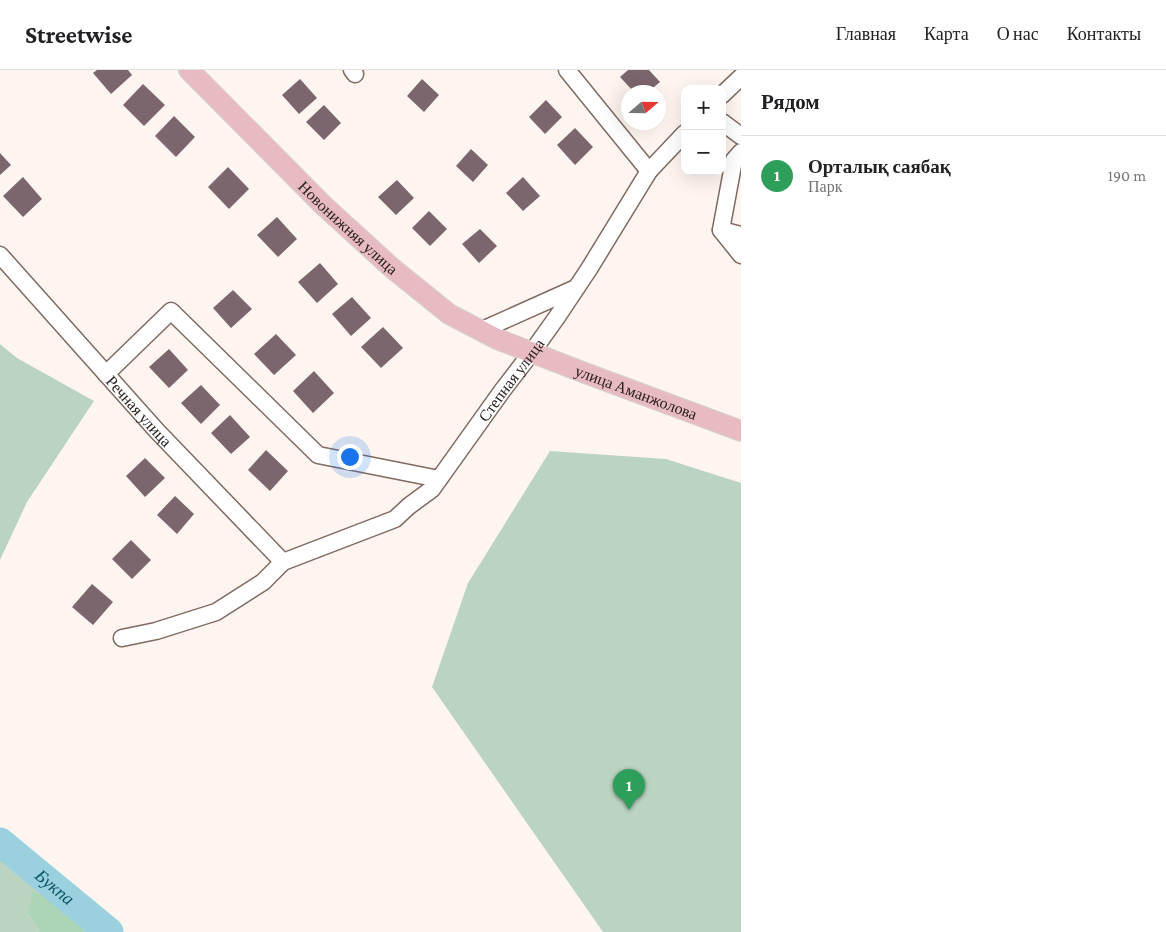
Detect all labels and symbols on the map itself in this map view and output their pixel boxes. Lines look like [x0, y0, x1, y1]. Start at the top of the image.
north arrow [621, 85, 666, 130]
street label: Новонижняя улица [295, 177, 401, 278]
street label: Степная улица [475, 335, 547, 425]
street label: улица Аманжолова [573, 362, 699, 422]
street label: Речная улица [103, 372, 175, 450]
your location [337, 444, 363, 470]
pin: 1 [613, 769, 645, 810]
water label: Букпа [30, 865, 78, 909]

